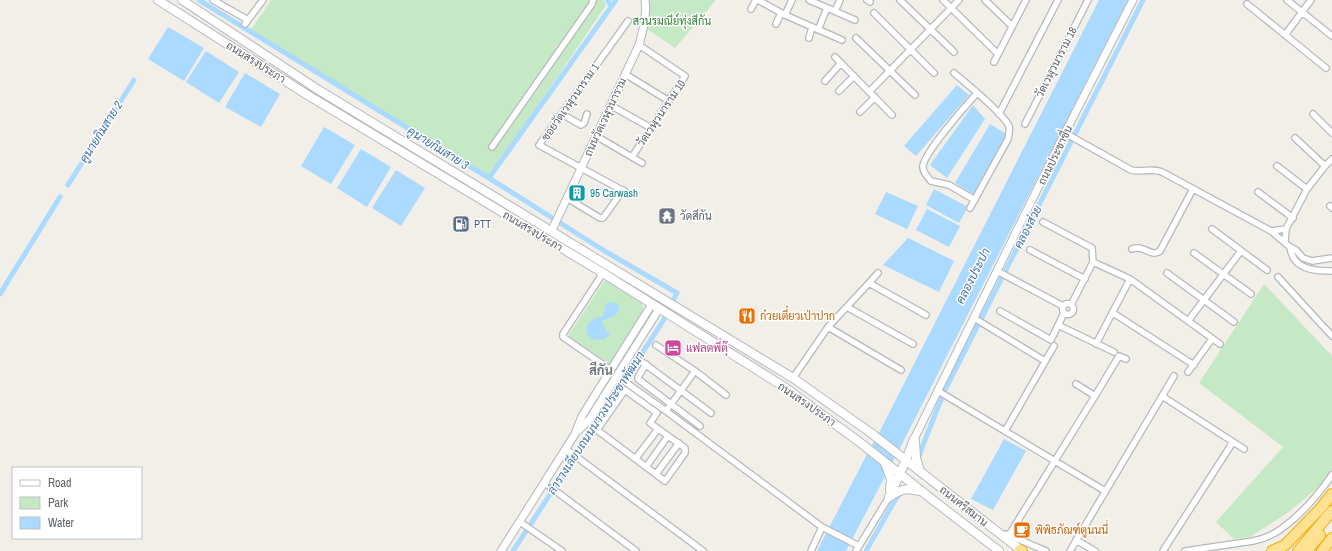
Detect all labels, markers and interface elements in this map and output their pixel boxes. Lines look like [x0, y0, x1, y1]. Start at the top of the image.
park label: สวนรมณีย์ทุ่งสีกัน [633, 13, 711, 30]
street label: วัดเวฬุวนาราม 18 [1032, 24, 1082, 100]
street label: ถนนสรงประภา [224, 38, 288, 86]
street label: ซอยวัดเวฬุวนาราม 1 [538, 60, 604, 145]
street label: ถนนวัดเวฬุวนาราม [581, 76, 631, 159]
street label: วัดเวฬุวนาราม 10 [634, 77, 690, 150]
water label: คูนายกิมสาย 2 [76, 98, 127, 166]
street label: ถนนประชาชื่น [1031, 121, 1075, 187]
water label: คูนายกิมสาย 3 [404, 123, 472, 174]
building icon: 95 Carwash [567, 183, 587, 203]
place label: 95 Carwash [590, 186, 638, 200]
water label: คลองส่วย [1010, 202, 1046, 251]
temple icon: วัดสีกัน [657, 206, 677, 226]
street label: ถนนสรงประภา [500, 208, 566, 254]
place label: วัดสีกัน [680, 208, 712, 223]
fuel station icon: PTT [451, 214, 471, 234]
place label: PTT [474, 217, 492, 231]
water label: คลองประปา [952, 245, 994, 307]
place label: ก๋วยเตี๋ยวเป่าปาก [760, 305, 835, 323]
restaurant icon: ก๋วยเตี๋ยวเป่าปาก [737, 306, 757, 326]
place label: แฟลตพี่ตุ๊ [686, 337, 729, 357]
hotel icon: แฟลตพี่ตุ๊ [663, 338, 683, 358]
water label: ลำรางเลียบถนนนาวงประชาพัฒนา [544, 348, 648, 498]
district label: สีกัน [589, 361, 613, 379]
street label: ถนนสรงประภา [775, 379, 839, 429]
legend [12, 467, 142, 539]
text: Road [48, 475, 72, 491]
street label: ถนนศรีสมาน [937, 482, 992, 529]
text: Park [48, 495, 68, 511]
text: Water [48, 515, 75, 531]
place label: พิพิธภัณฑ์ตูนนนี่ [1035, 519, 1108, 538]
cafe icon: พิพิธภัณฑ์ตูนนนี่ [1012, 520, 1032, 540]

